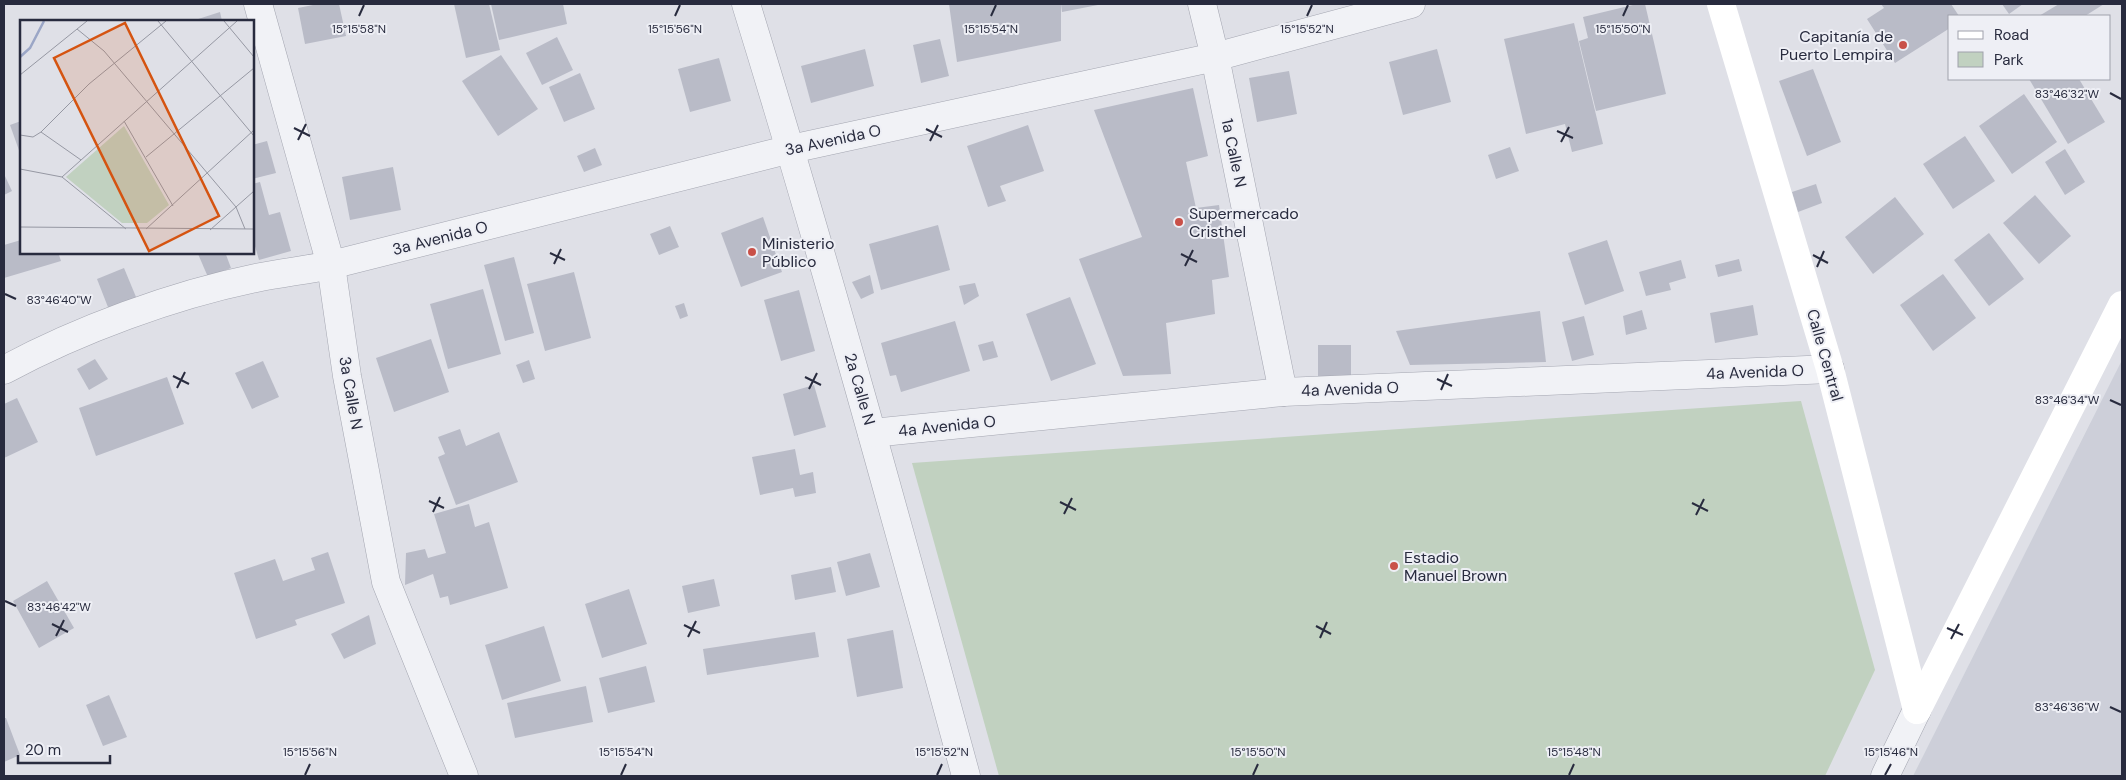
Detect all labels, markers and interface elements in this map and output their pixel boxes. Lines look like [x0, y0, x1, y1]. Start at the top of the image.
legend [1948, 15, 2111, 80]
inset map [20, 20, 254, 254]
text: 15°15'58"N [332, 21, 386, 37]
text: 15°15'56"N [648, 21, 702, 37]
text: 15°15'54"N [964, 21, 1018, 37]
text: 15°15'52"N [1280, 21, 1334, 37]
text: 15°15'50"N [1596, 21, 1650, 37]
text: Road [1994, 25, 2029, 45]
place label: Capitanía de Puerto Lempira [1780, 26, 1893, 65]
marker: Capitanía de Puerto Lempira [1897, 39, 1909, 51]
text: Park [1994, 50, 2024, 70]
text: 83°46'32"W [2035, 86, 2100, 102]
street label: 1a Calle N [1216, 117, 1252, 189]
street label: 3a Avenida O [783, 120, 883, 160]
place label: Supermercado Cristhel [1189, 203, 1299, 242]
street label: 3a Avenida O [390, 216, 490, 260]
marker: Supermercado Cristhel [1173, 216, 1185, 228]
place label: Ministerio Público [762, 233, 834, 272]
marker: Ministerio Público [746, 246, 758, 258]
text: 83°46'40"W [26, 292, 92, 308]
street label: Calle Central [1802, 307, 1848, 403]
street label: 2a Calle N [840, 351, 880, 427]
street label: 3a Calle N [334, 355, 368, 431]
street label: 4a Avenida O [1706, 360, 1804, 384]
street label: 4a Avenida O [1301, 377, 1399, 401]
text: 83°46'34"W [2035, 392, 2100, 408]
street label: 4a Avenida O [897, 410, 997, 442]
place label: Estadio Manuel Brown [1404, 547, 1507, 586]
marker: Estadio Manuel Brown [1388, 560, 1400, 572]
text: 83°46'42"W [27, 599, 91, 615]
text: 83°46'36"W [2035, 699, 2100, 715]
scale bar [18, 732, 110, 764]
text: 20 m [25, 740, 61, 760]
text: 15°15'56"N [283, 744, 337, 760]
text: 15°15'54"N [599, 744, 653, 760]
text: 15°15'52"N [915, 744, 969, 760]
text: 15°15'50"N [1231, 744, 1285, 760]
text: 15°15'48"N [1547, 744, 1601, 760]
text: 15°15'46"N [1864, 744, 1918, 760]

